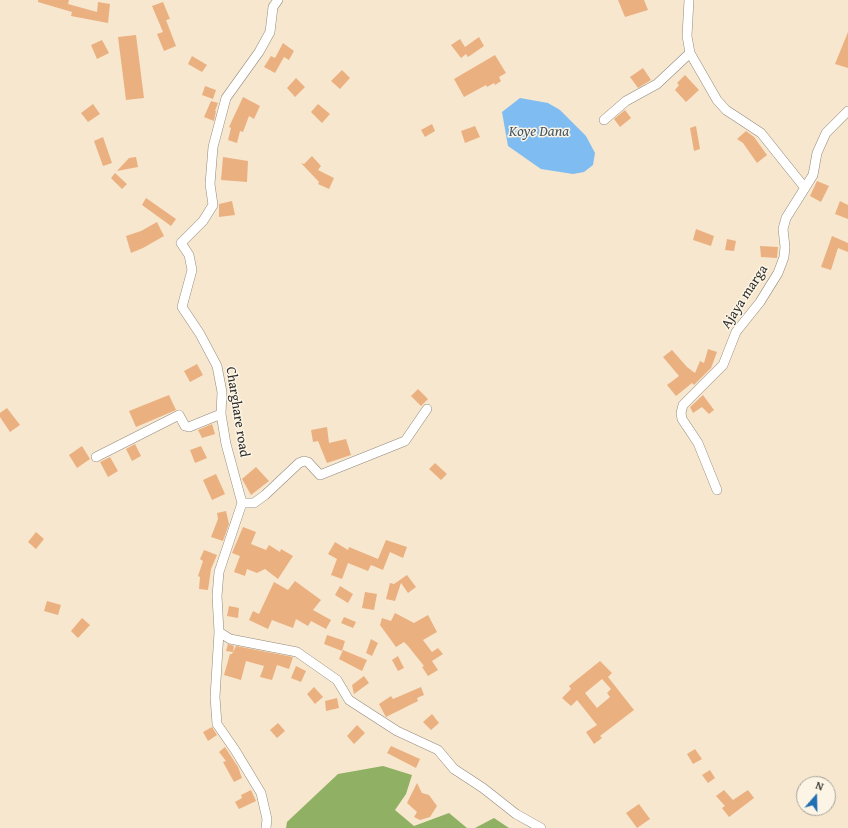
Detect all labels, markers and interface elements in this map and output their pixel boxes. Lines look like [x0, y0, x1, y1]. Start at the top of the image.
water label: Koye Dana [509, 123, 569, 141]
street label: Ajaya marga [718, 262, 772, 332]
street label: Charghare road [222, 366, 252, 458]
north arrow [796, 776, 836, 816]
text: N [814, 777, 826, 794]

